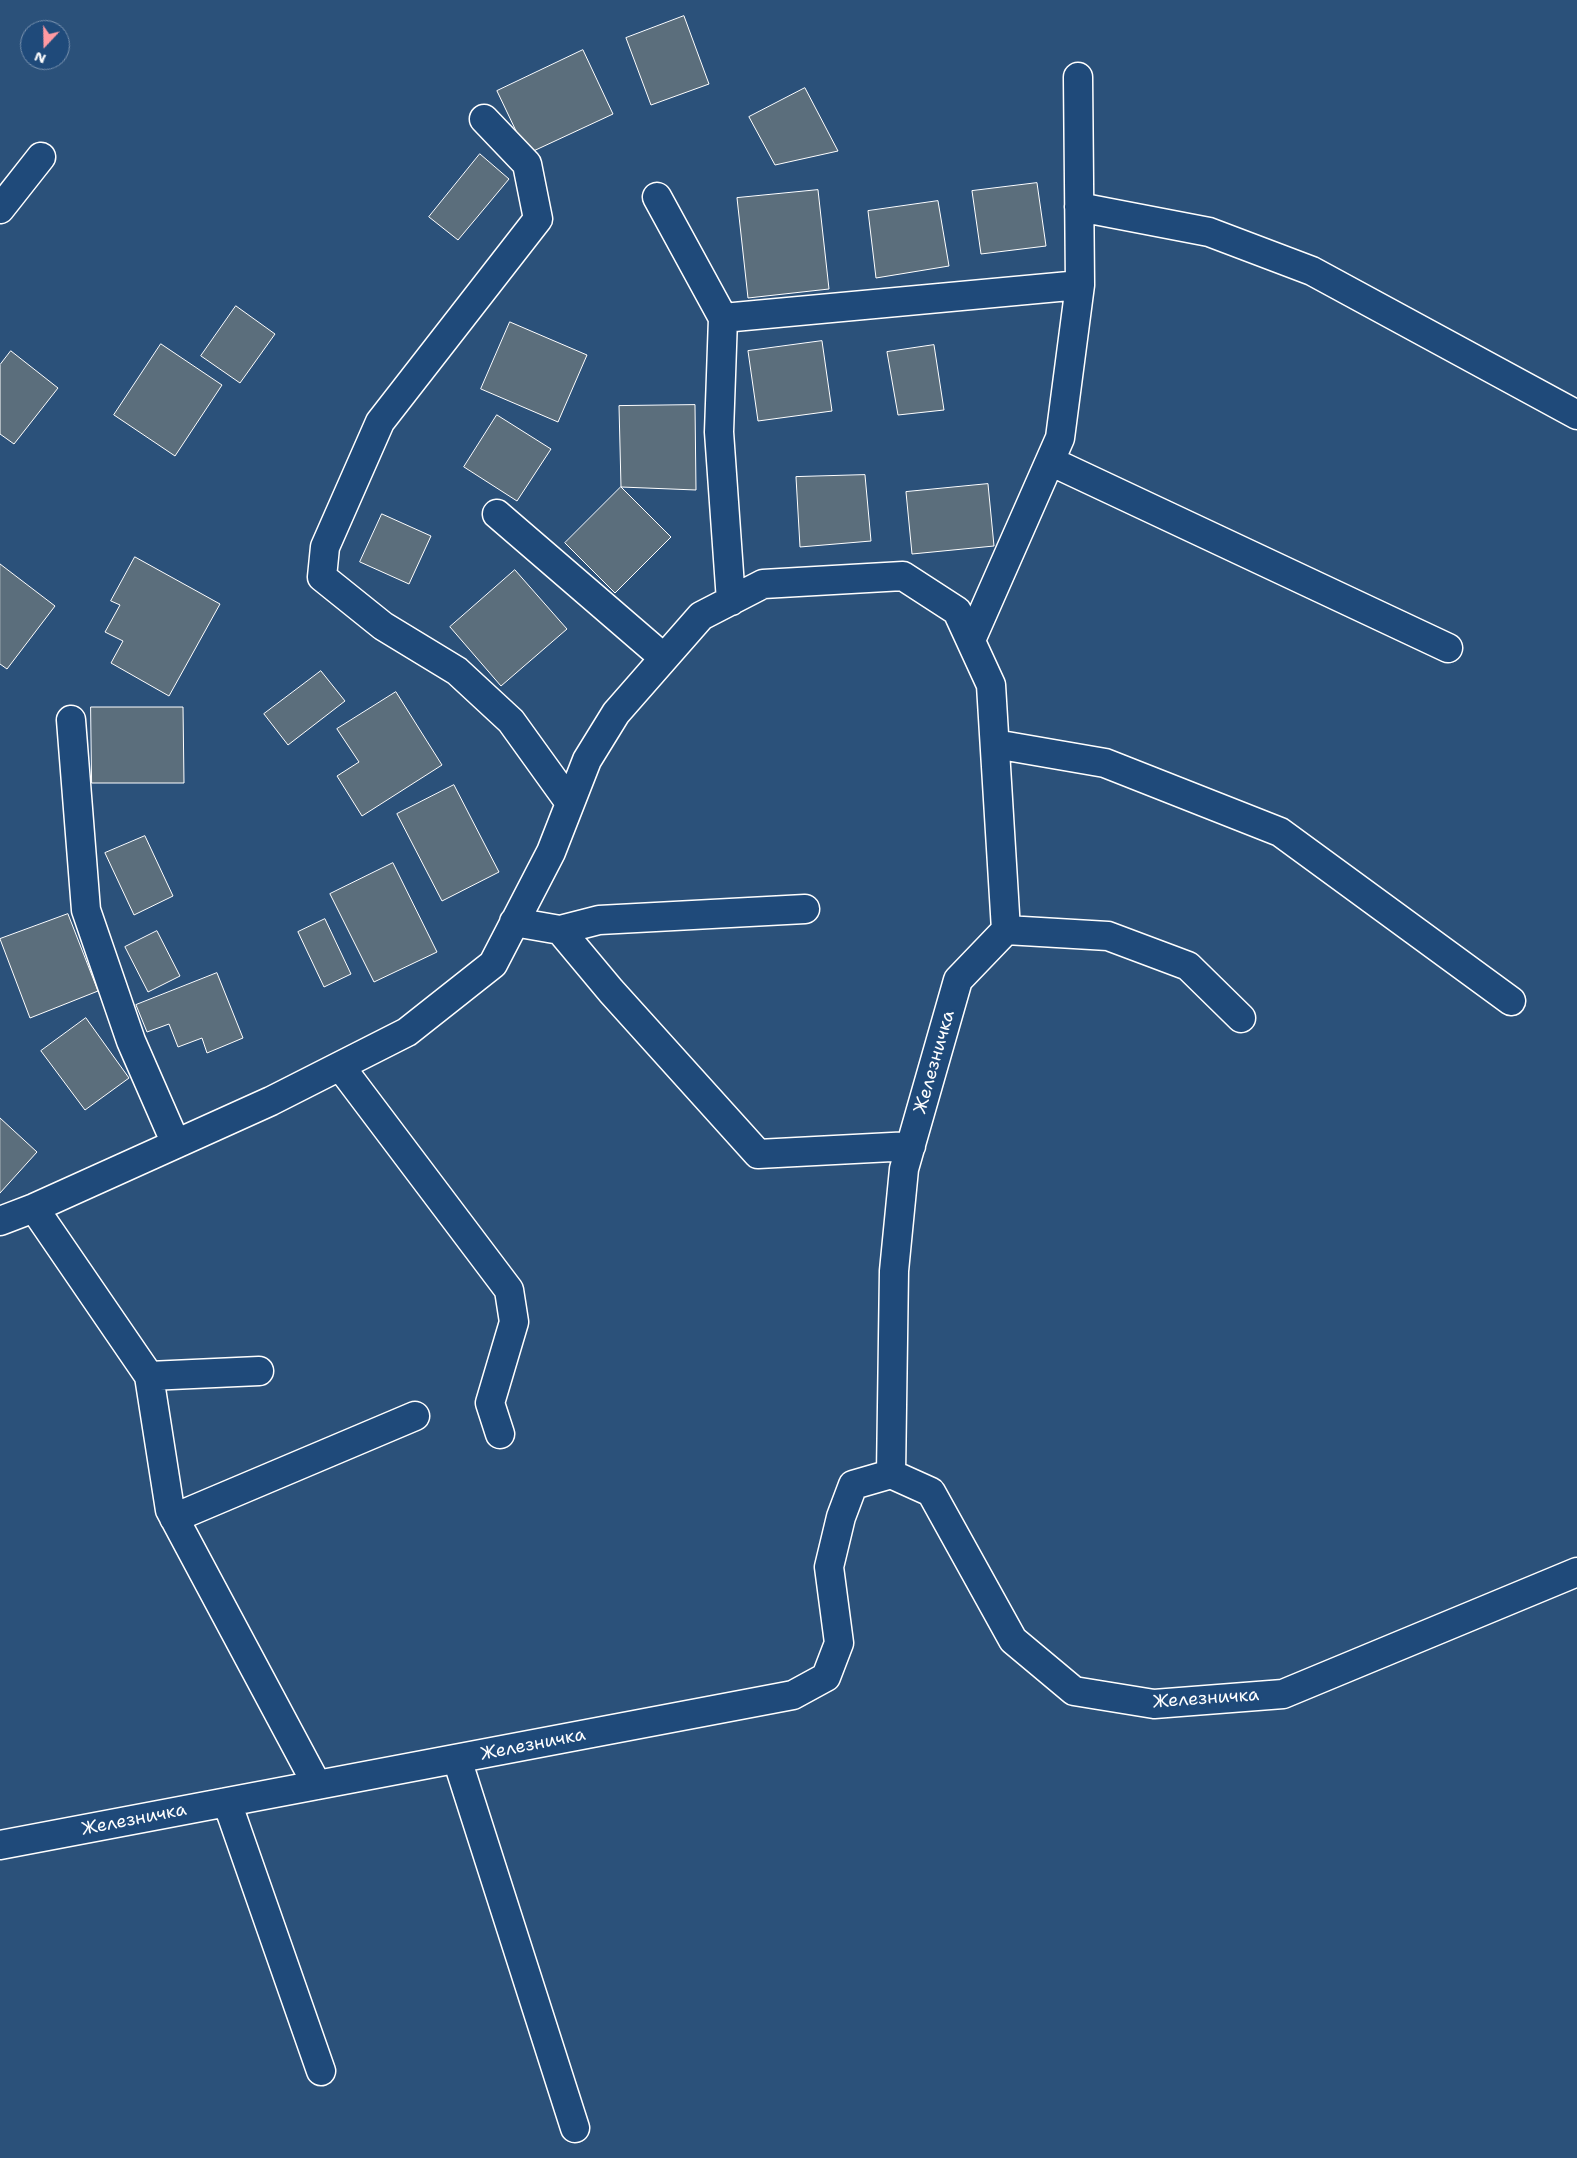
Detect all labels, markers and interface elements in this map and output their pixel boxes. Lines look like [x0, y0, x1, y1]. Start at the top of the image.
north arrow [20, 20, 70, 70]
text: N [32, 48, 48, 68]
street label: Железничка [910, 1008, 960, 1116]
street label: Железничка [1152, 1685, 1260, 1713]
street label: Железничка [479, 1724, 587, 1766]
street label: Железничка [80, 1799, 188, 1841]

